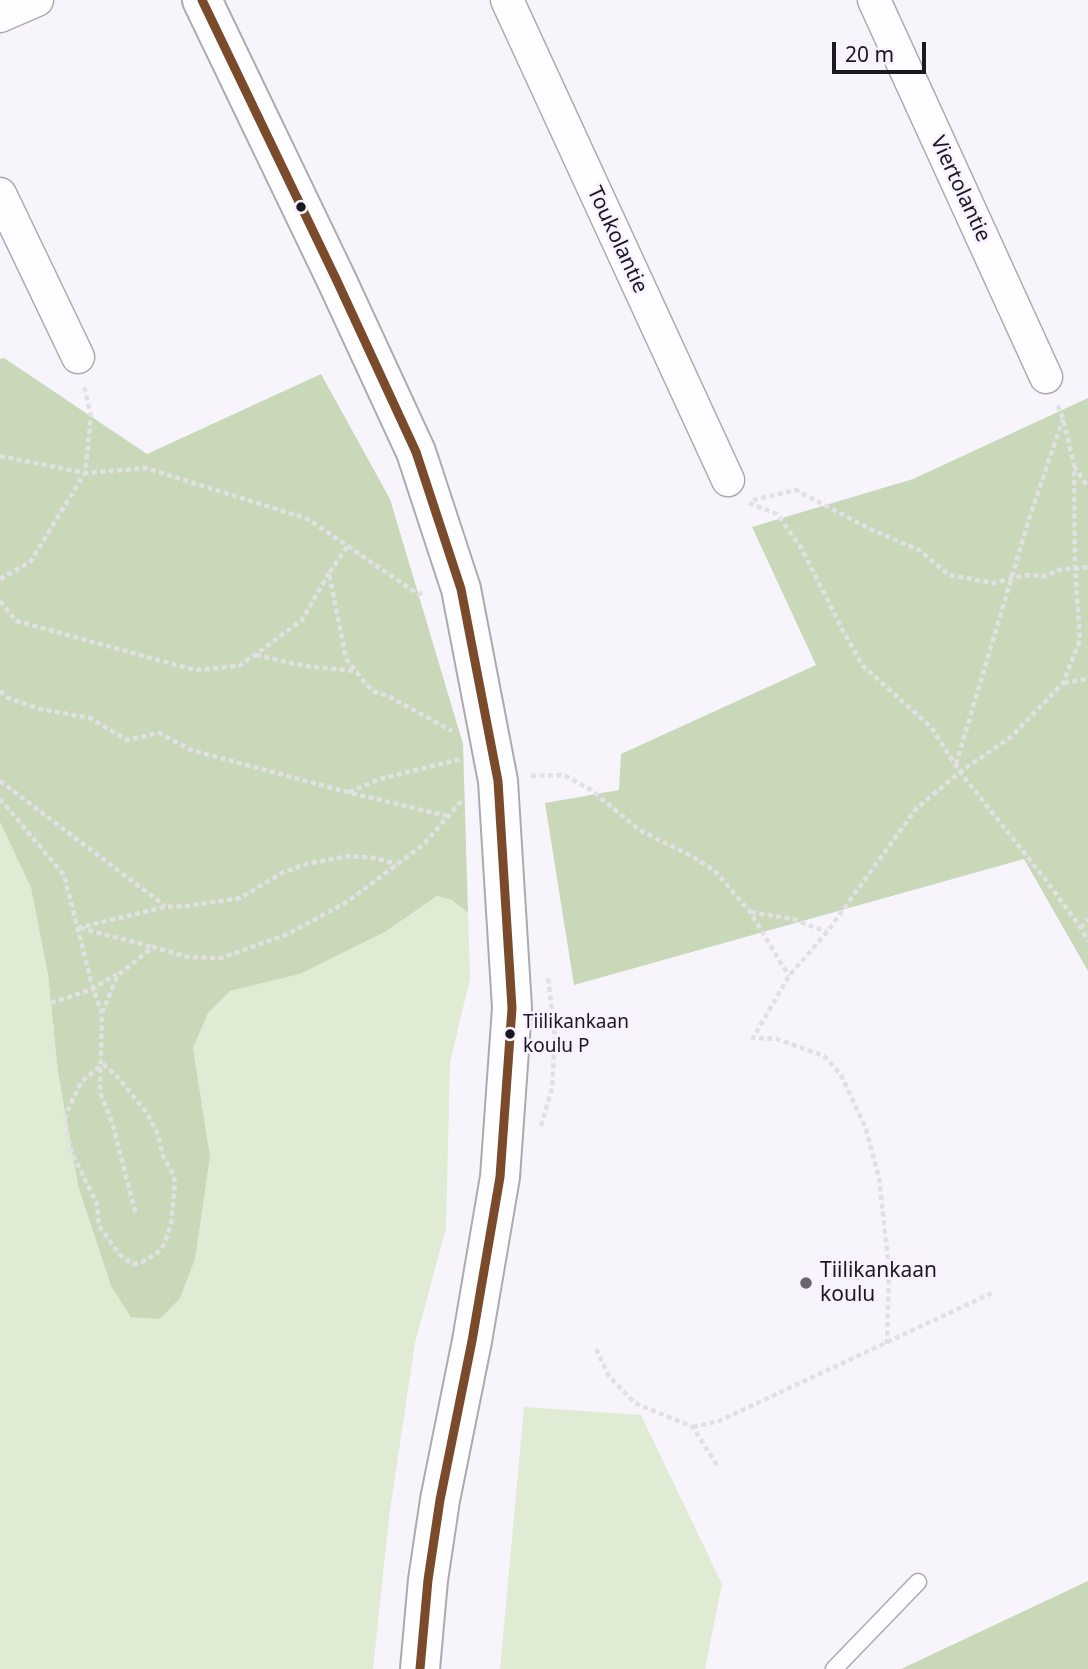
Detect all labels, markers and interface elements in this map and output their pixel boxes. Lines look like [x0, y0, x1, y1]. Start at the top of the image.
scale bar [836, 28, 930, 72]
text: 20 m [845, 40, 894, 68]
street label: Viertolantie [925, 132, 995, 246]
street label: Toukolantie [581, 183, 653, 297]
unlabelled marker [294, 200, 308, 214]
place label: Tiilikankaan koulu P [523, 1012, 629, 1056]
marker: Tiilikankaan koulu P [503, 1027, 517, 1041]
place label: Tiilikankaan koulu [820, 1258, 937, 1308]
marker: Tiilikankaan koulu [798, 1275, 814, 1291]

